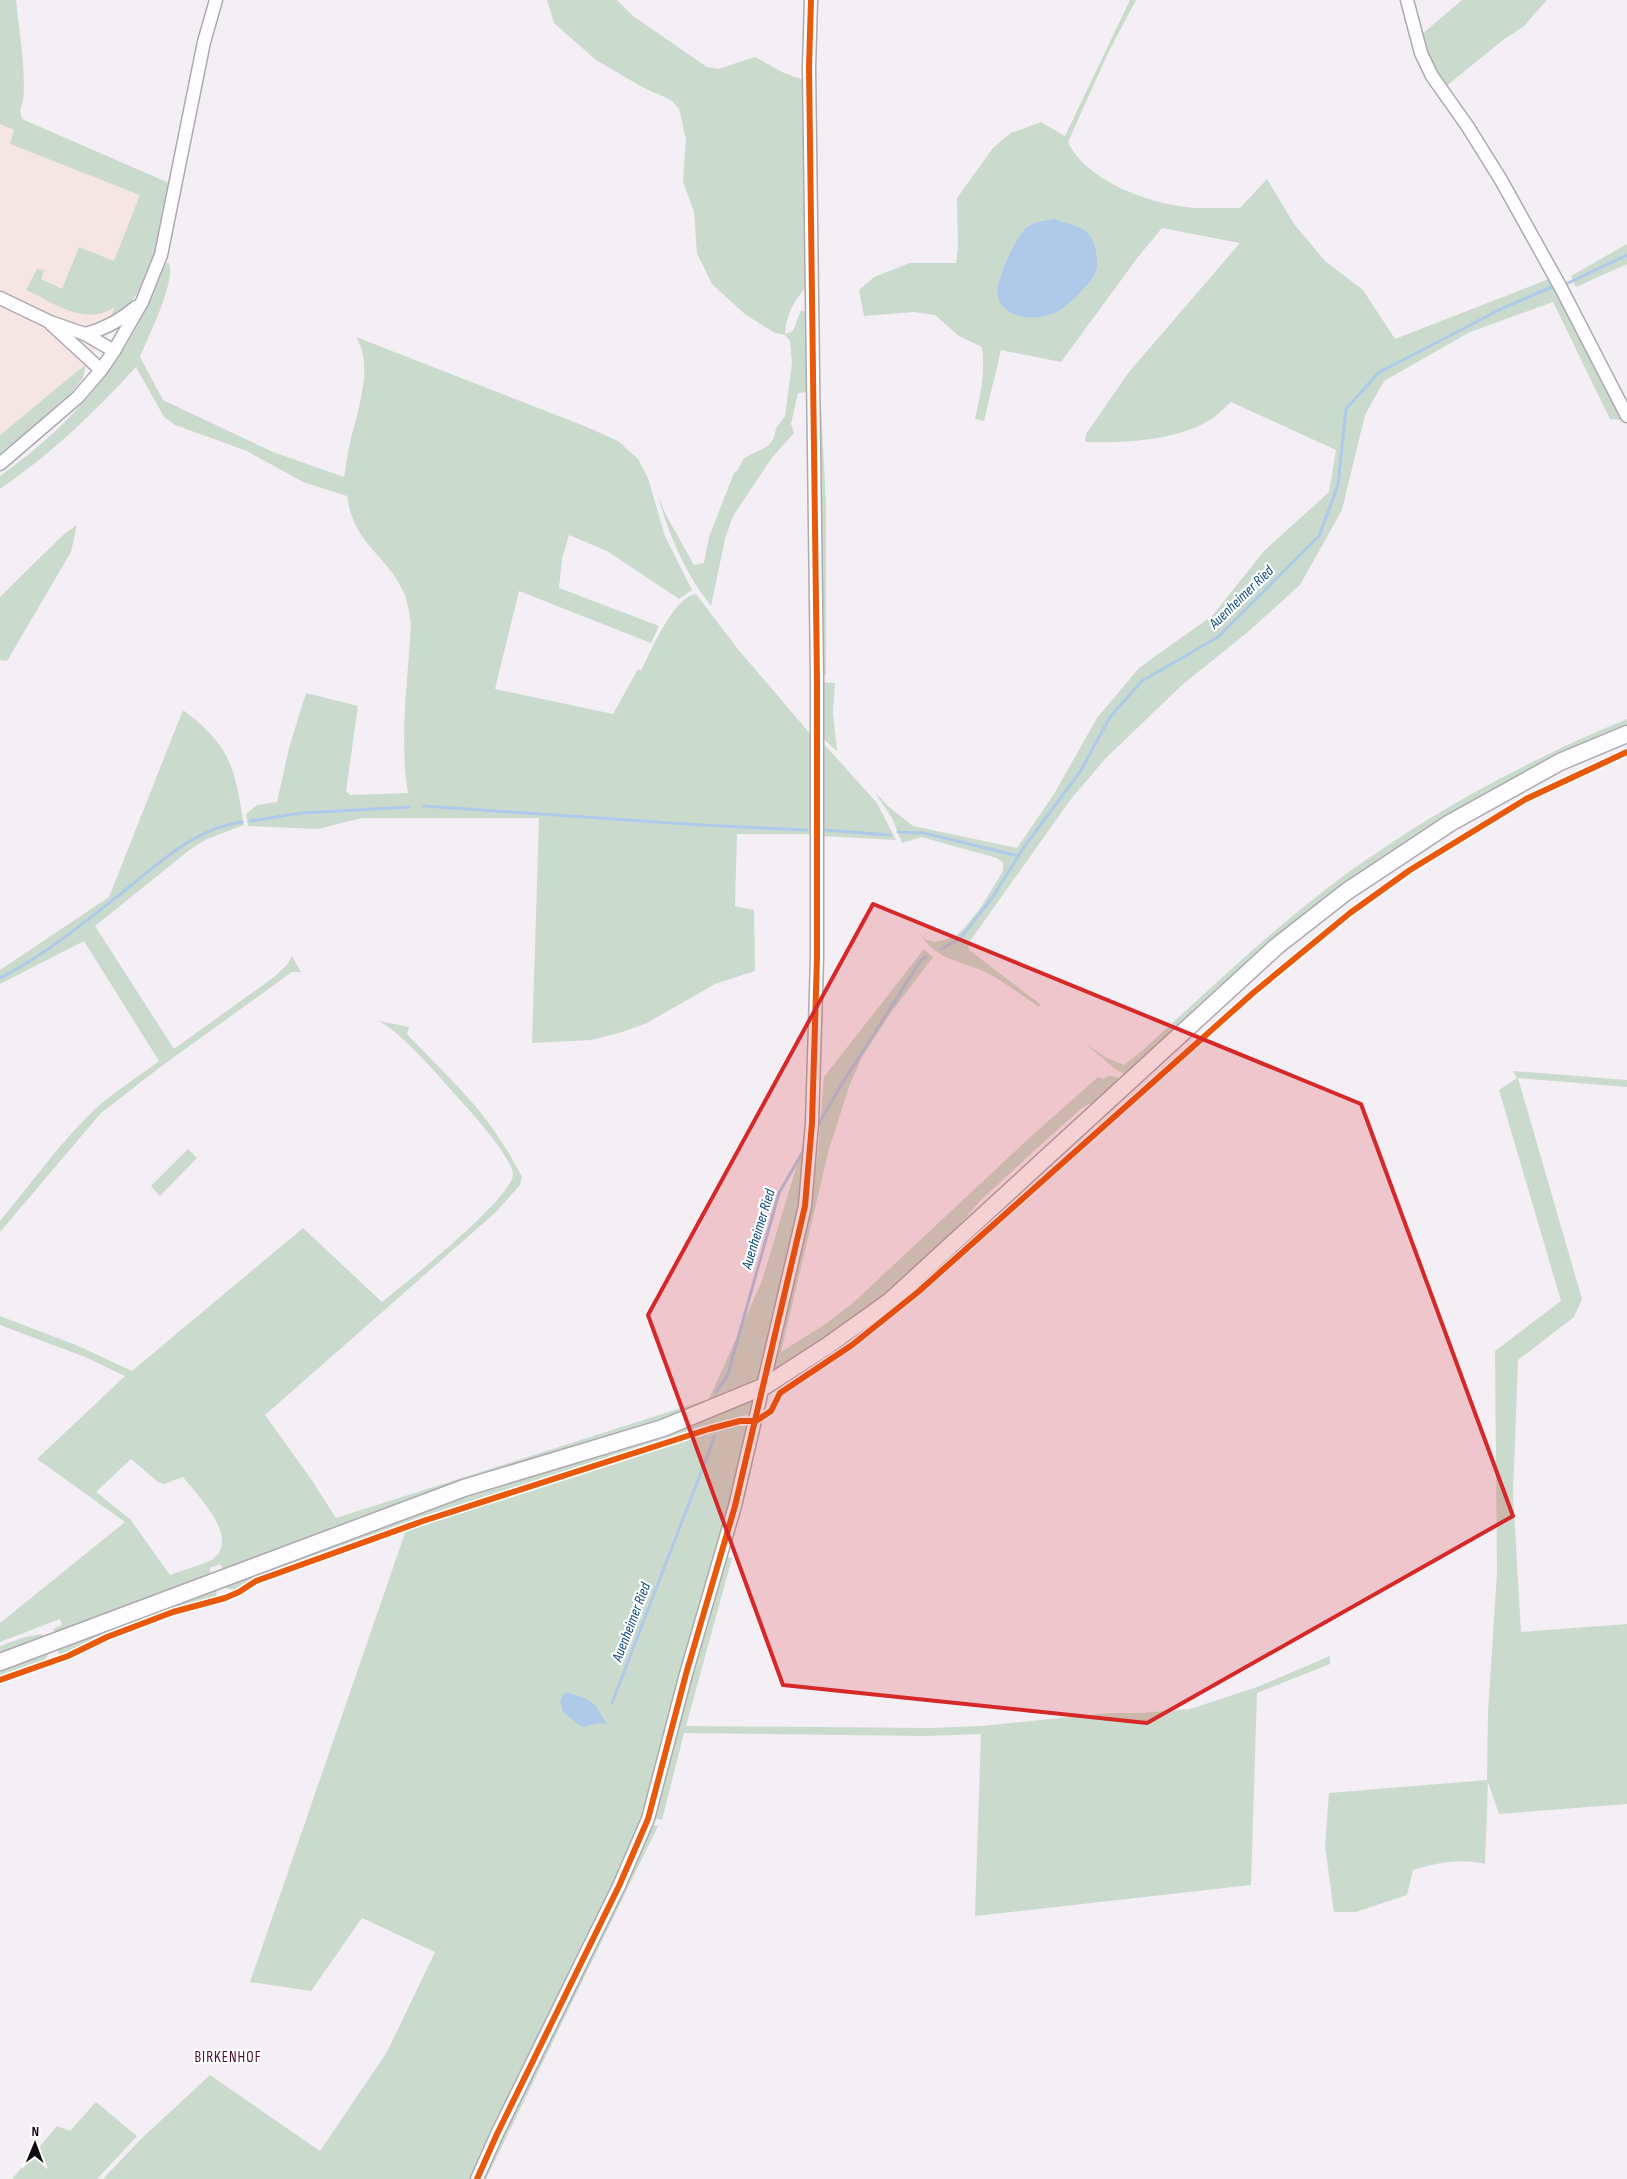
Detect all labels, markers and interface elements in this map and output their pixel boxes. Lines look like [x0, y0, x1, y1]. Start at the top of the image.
water label: Auenheimer Ried [1204, 561, 1278, 634]
water label: Auenheimer Ried [737, 1186, 780, 1272]
water label: Auenheimer Ried [607, 1579, 655, 1665]
district label: BIRKENHOF [194, 2048, 262, 2067]
north arrow [10, 2119, 60, 2169]
text: N [31, 2123, 39, 2140]

